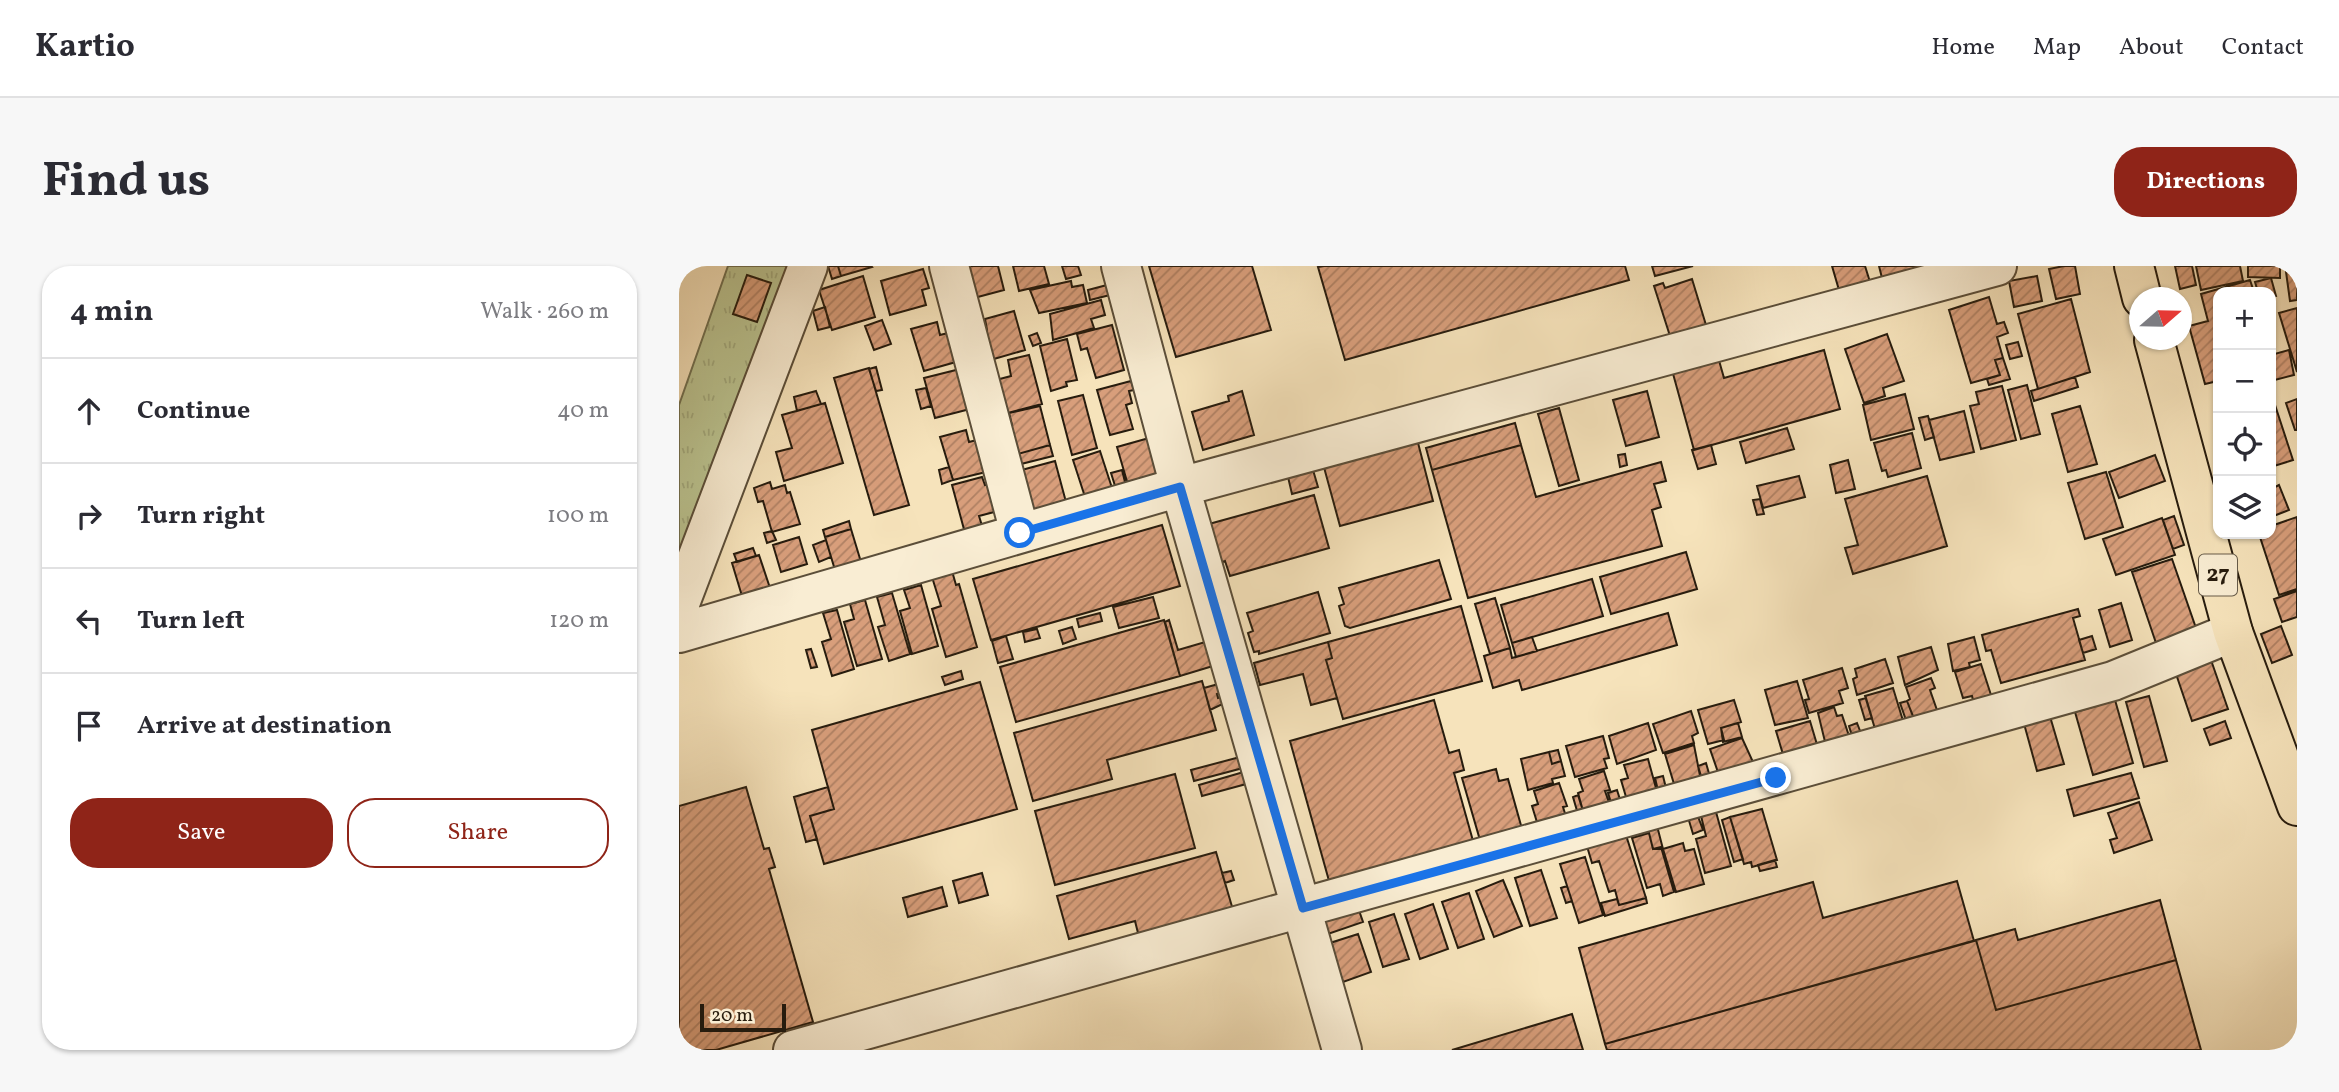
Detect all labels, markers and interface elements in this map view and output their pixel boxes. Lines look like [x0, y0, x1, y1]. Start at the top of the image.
text: Kartio [35, 25, 135, 71]
text: Home [1931, 31, 1995, 65]
text: Map [2033, 31, 2081, 65]
text: About [2119, 31, 2184, 65]
text: Contact [2222, 31, 2304, 65]
button: Directions [2114, 147, 2297, 217]
text: Find us [42, 148, 210, 217]
north arrow [2129, 287, 2192, 350]
map controls [2213, 287, 2276, 539]
button: + [2213, 287, 2276, 350]
text: 4 min [70, 291, 154, 333]
text: Walk · 260 m [480, 296, 609, 328]
button: − [2213, 350, 2276, 413]
icon: ahead [70, 392, 108, 430]
text: Continue [137, 393, 250, 429]
text: 40 m [557, 395, 609, 427]
button: locate [2213, 413, 2276, 476]
button: layers [2213, 476, 2276, 539]
icon: right [70, 497, 108, 535]
text: Turn right [137, 498, 265, 534]
text: 100 m [547, 500, 609, 532]
route start [1004, 517, 1035, 548]
road number: 27 [2199, 554, 2237, 596]
icon: left [70, 602, 108, 640]
text: Turn left [137, 603, 245, 639]
text: 120 m [549, 605, 609, 637]
icon: arrive [70, 707, 108, 745]
text: Arrive at destination [137, 708, 392, 744]
route end [1760, 762, 1791, 793]
button: Save [70, 798, 333, 868]
button: Share [347, 798, 609, 868]
scale bar [700, 1001, 786, 1033]
text: 20 m [711, 1003, 753, 1029]

